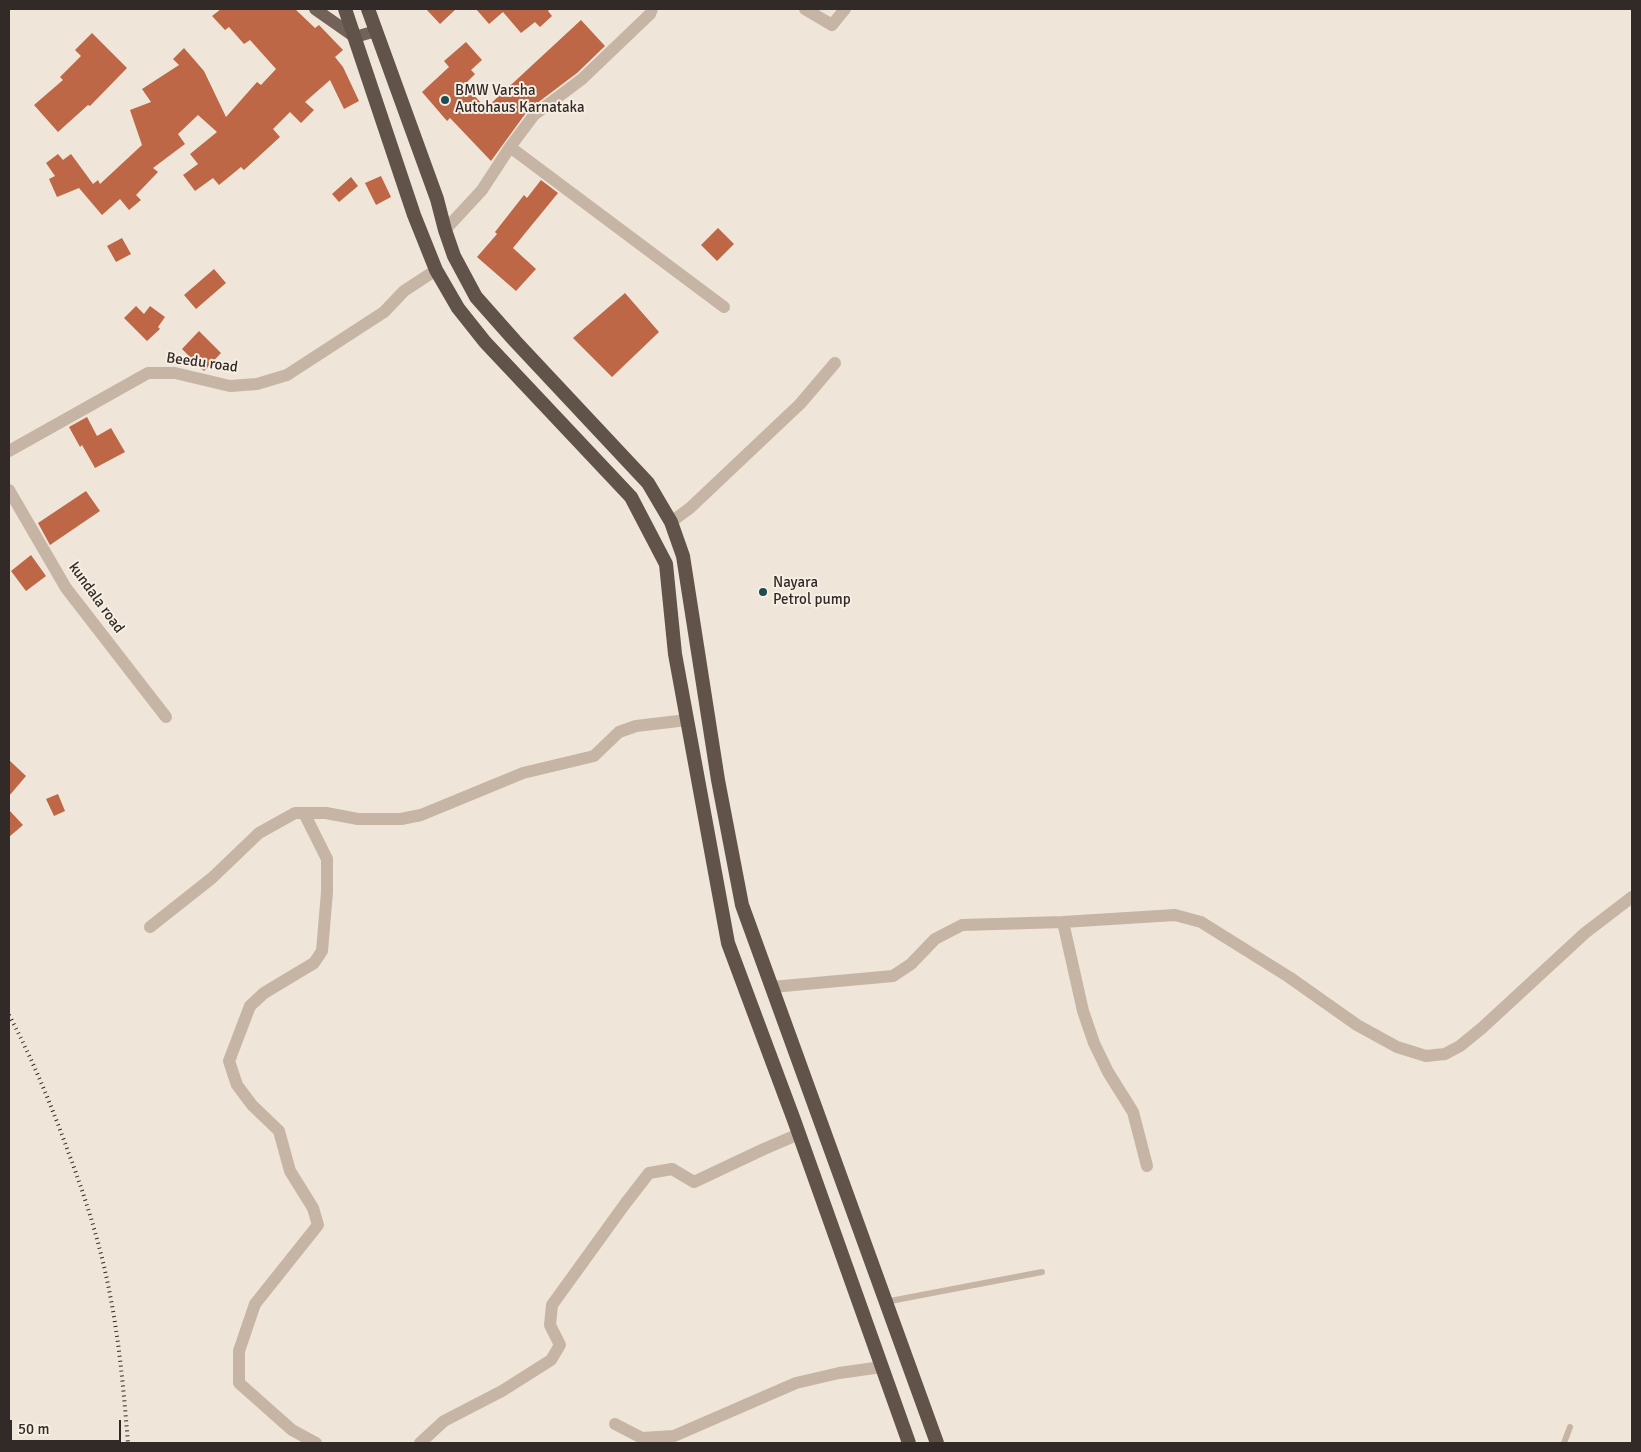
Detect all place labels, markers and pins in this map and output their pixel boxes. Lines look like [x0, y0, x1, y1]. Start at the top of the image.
place label: BMW Varsha Autohaus Karnataka [455, 82, 585, 117]
marker: BMW Varsha Autohaus Karnataka [439, 94, 451, 106]
place label: Nayara Petrol pump [773, 574, 851, 609]
marker: Nayara Petrol pump [757, 586, 769, 598]

